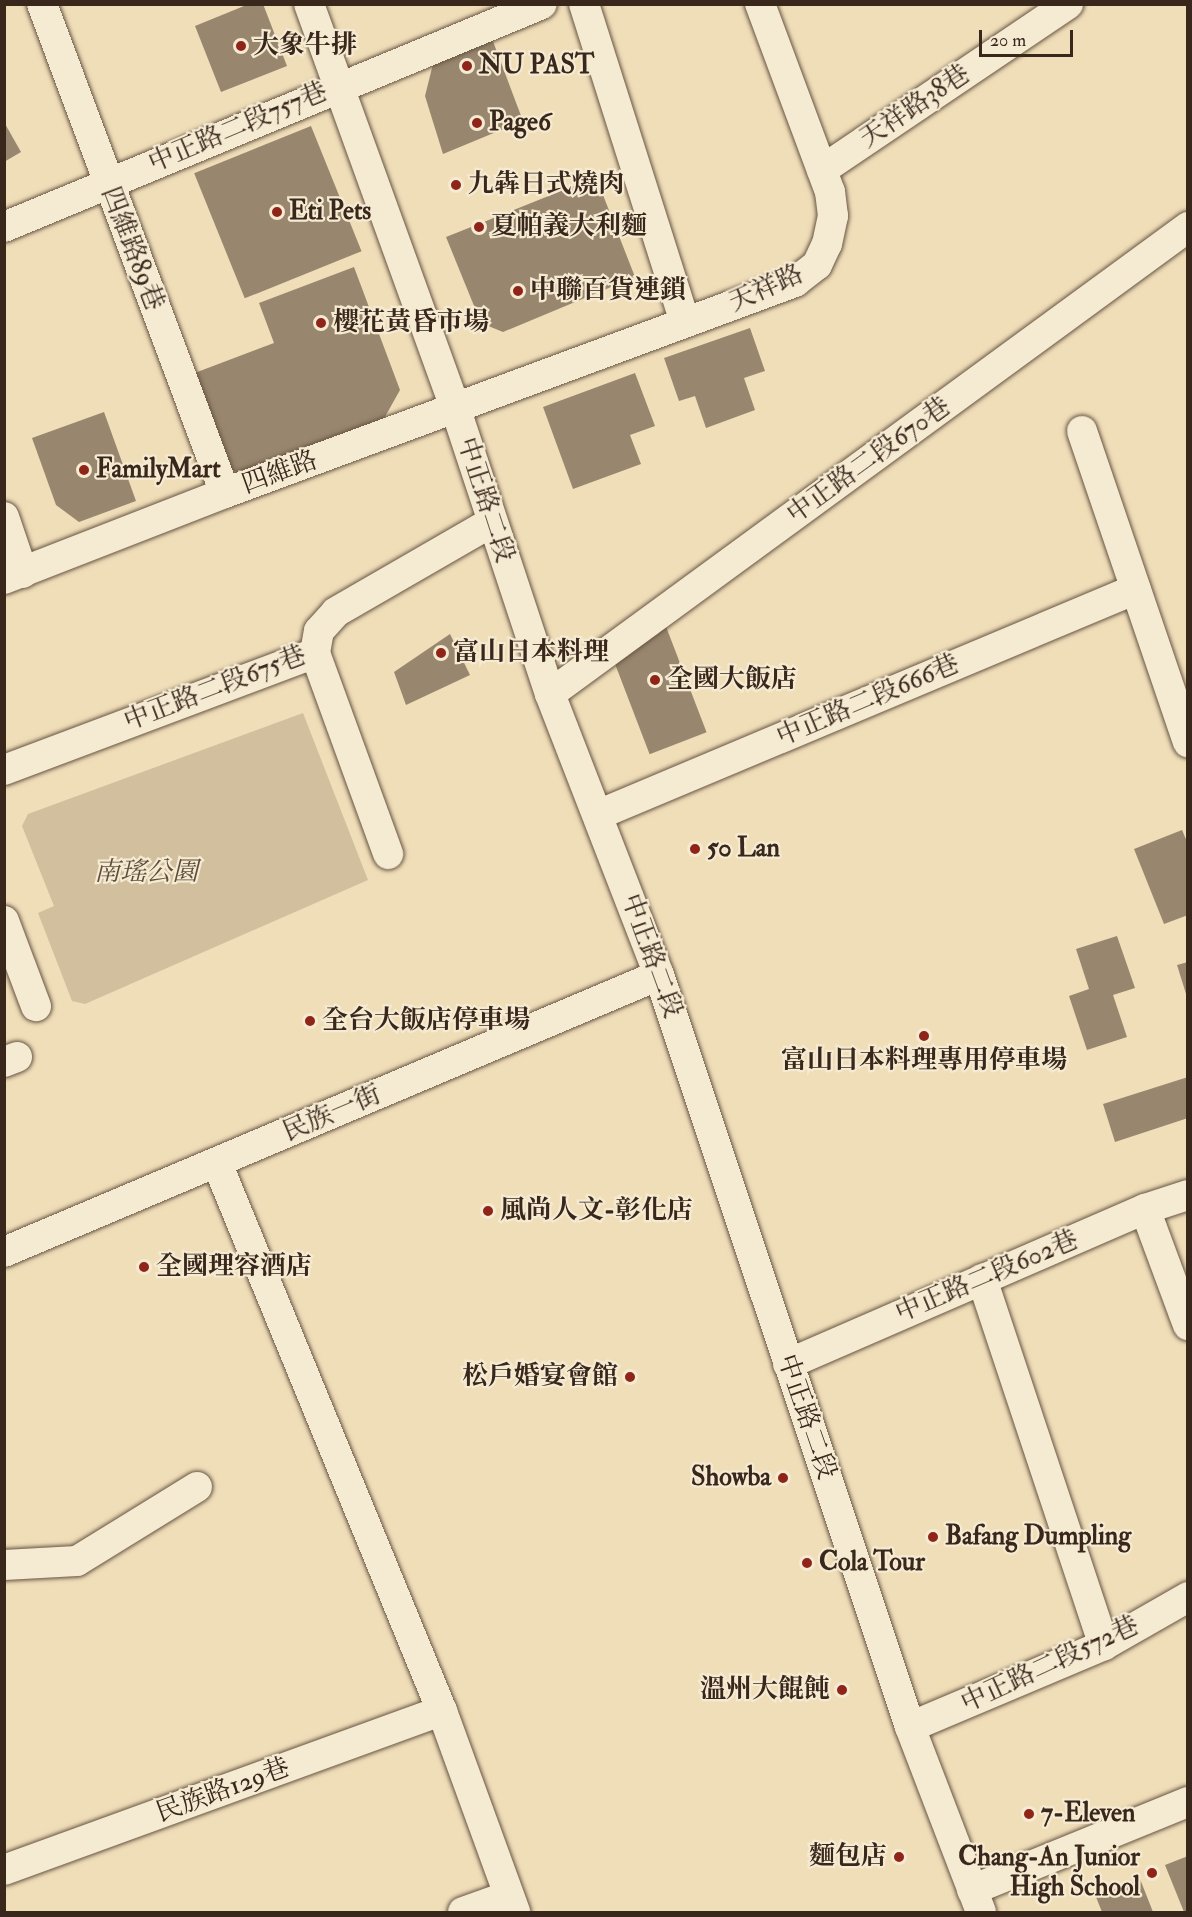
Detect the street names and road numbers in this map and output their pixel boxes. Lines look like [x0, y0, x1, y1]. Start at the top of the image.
street label: 天祥路38巷 [854, 59, 976, 155]
street label: 中正路二段757巷 [144, 76, 332, 180]
street label: 四維路89巷 [94, 183, 170, 315]
street label: 天祥路 [724, 259, 808, 319]
street label: 中正路二段670巷 [781, 391, 957, 531]
street label: 中正路二段 [450, 433, 520, 567]
street label: 四維路 [238, 445, 322, 501]
street label: 中正路二段675巷 [120, 640, 310, 738]
street label: 中正路二段666巷 [772, 648, 964, 754]
street label: 中正路二段 [614, 890, 688, 1022]
street label: 民族一街 [278, 1079, 386, 1149]
street label: 中正路二段602巷 [891, 1224, 1083, 1330]
street label: 中正路二段 [770, 1350, 842, 1484]
street label: 中正路二段572巷 [956, 1610, 1144, 1720]
street label: 民族路129巷 [152, 1752, 294, 1830]

